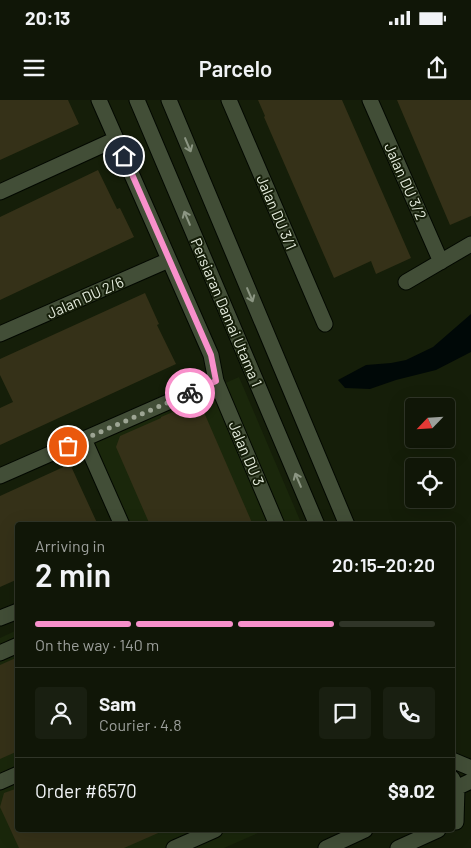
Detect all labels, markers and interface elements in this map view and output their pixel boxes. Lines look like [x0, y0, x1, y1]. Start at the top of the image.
text: 20:13 [25, 6, 70, 29]
icon: menu [20, 54, 48, 82]
icon: share [423, 54, 451, 82]
text: Parcelo [199, 55, 272, 81]
pin [103, 135, 145, 177]
one-way arrow [183, 137, 193, 152]
street label: Jalan DU 3/2 [381, 140, 431, 222]
icon: home [110, 142, 138, 170]
street label: Jalan DU 3/1 [253, 172, 301, 252]
one-way arrow [181, 211, 191, 226]
street label: Persiaran Damai Utama 1 [187, 235, 267, 389]
street label: Jalan DU 2/6 [44, 272, 126, 322]
one-way arrow [246, 287, 256, 302]
courier [165, 368, 215, 418]
icon: bike [176, 379, 204, 407]
north arrow [405, 398, 455, 448]
map controls [405, 398, 455, 508]
street label: Jalan DU 3 [225, 418, 269, 488]
pin [47, 425, 89, 467]
icon: bag [54, 432, 82, 460]
button: locate [405, 458, 455, 508]
one-way arrow [293, 473, 302, 488]
text: Arriving in [35, 536, 105, 555]
text: 20:15–20:20 [332, 553, 435, 576]
text: 2 min [35, 555, 111, 593]
text: On the way · 140 m [35, 635, 159, 654]
button: person [35, 687, 87, 739]
button: chat [319, 687, 371, 739]
button: phone [383, 687, 435, 739]
text: Sam [99, 692, 136, 715]
text: Courier · 4.8 [99, 715, 182, 734]
text: Order #6570 [35, 779, 137, 802]
text: $9.02 [388, 779, 435, 802]

